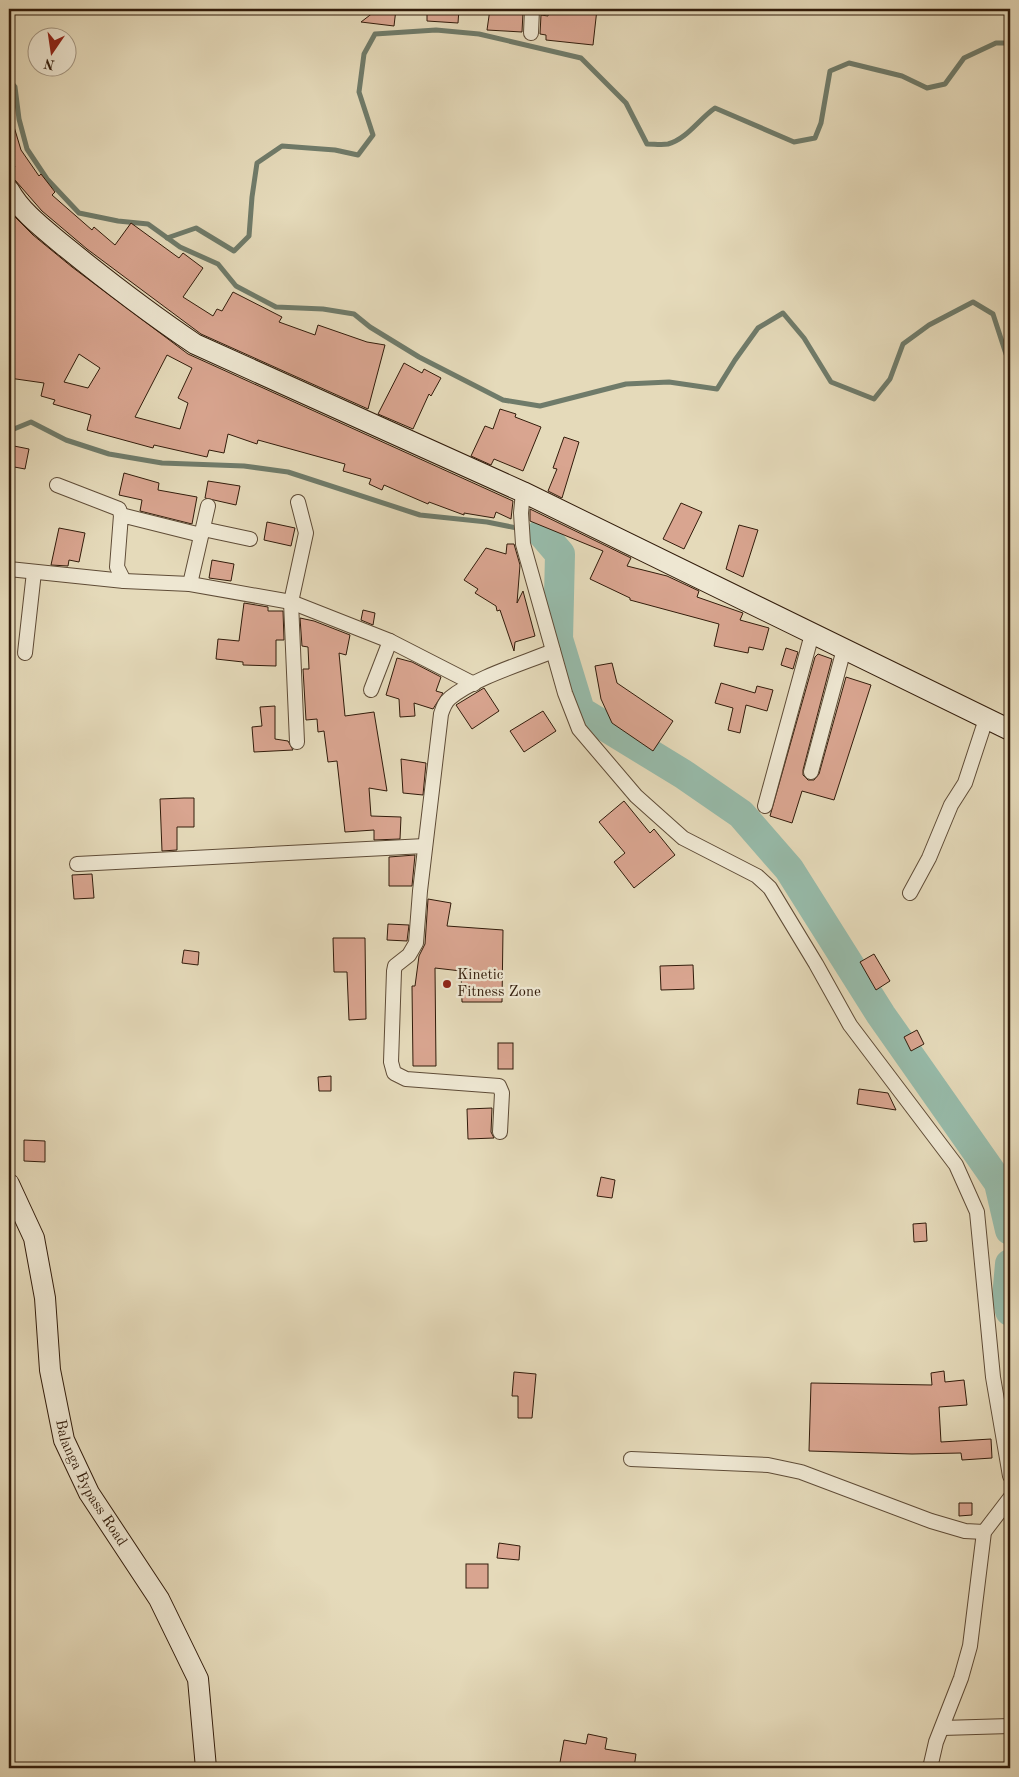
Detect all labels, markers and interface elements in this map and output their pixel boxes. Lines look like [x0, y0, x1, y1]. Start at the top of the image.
north arrow [28, 28, 78, 78]
text: N [42, 56, 56, 72]
place label: Kinetic Fitness Zone [457, 968, 541, 1000]
marker: Kinetic Fitness Zone [441, 978, 453, 990]
street label: Balanga Bypass Road [53, 1418, 130, 1549]

